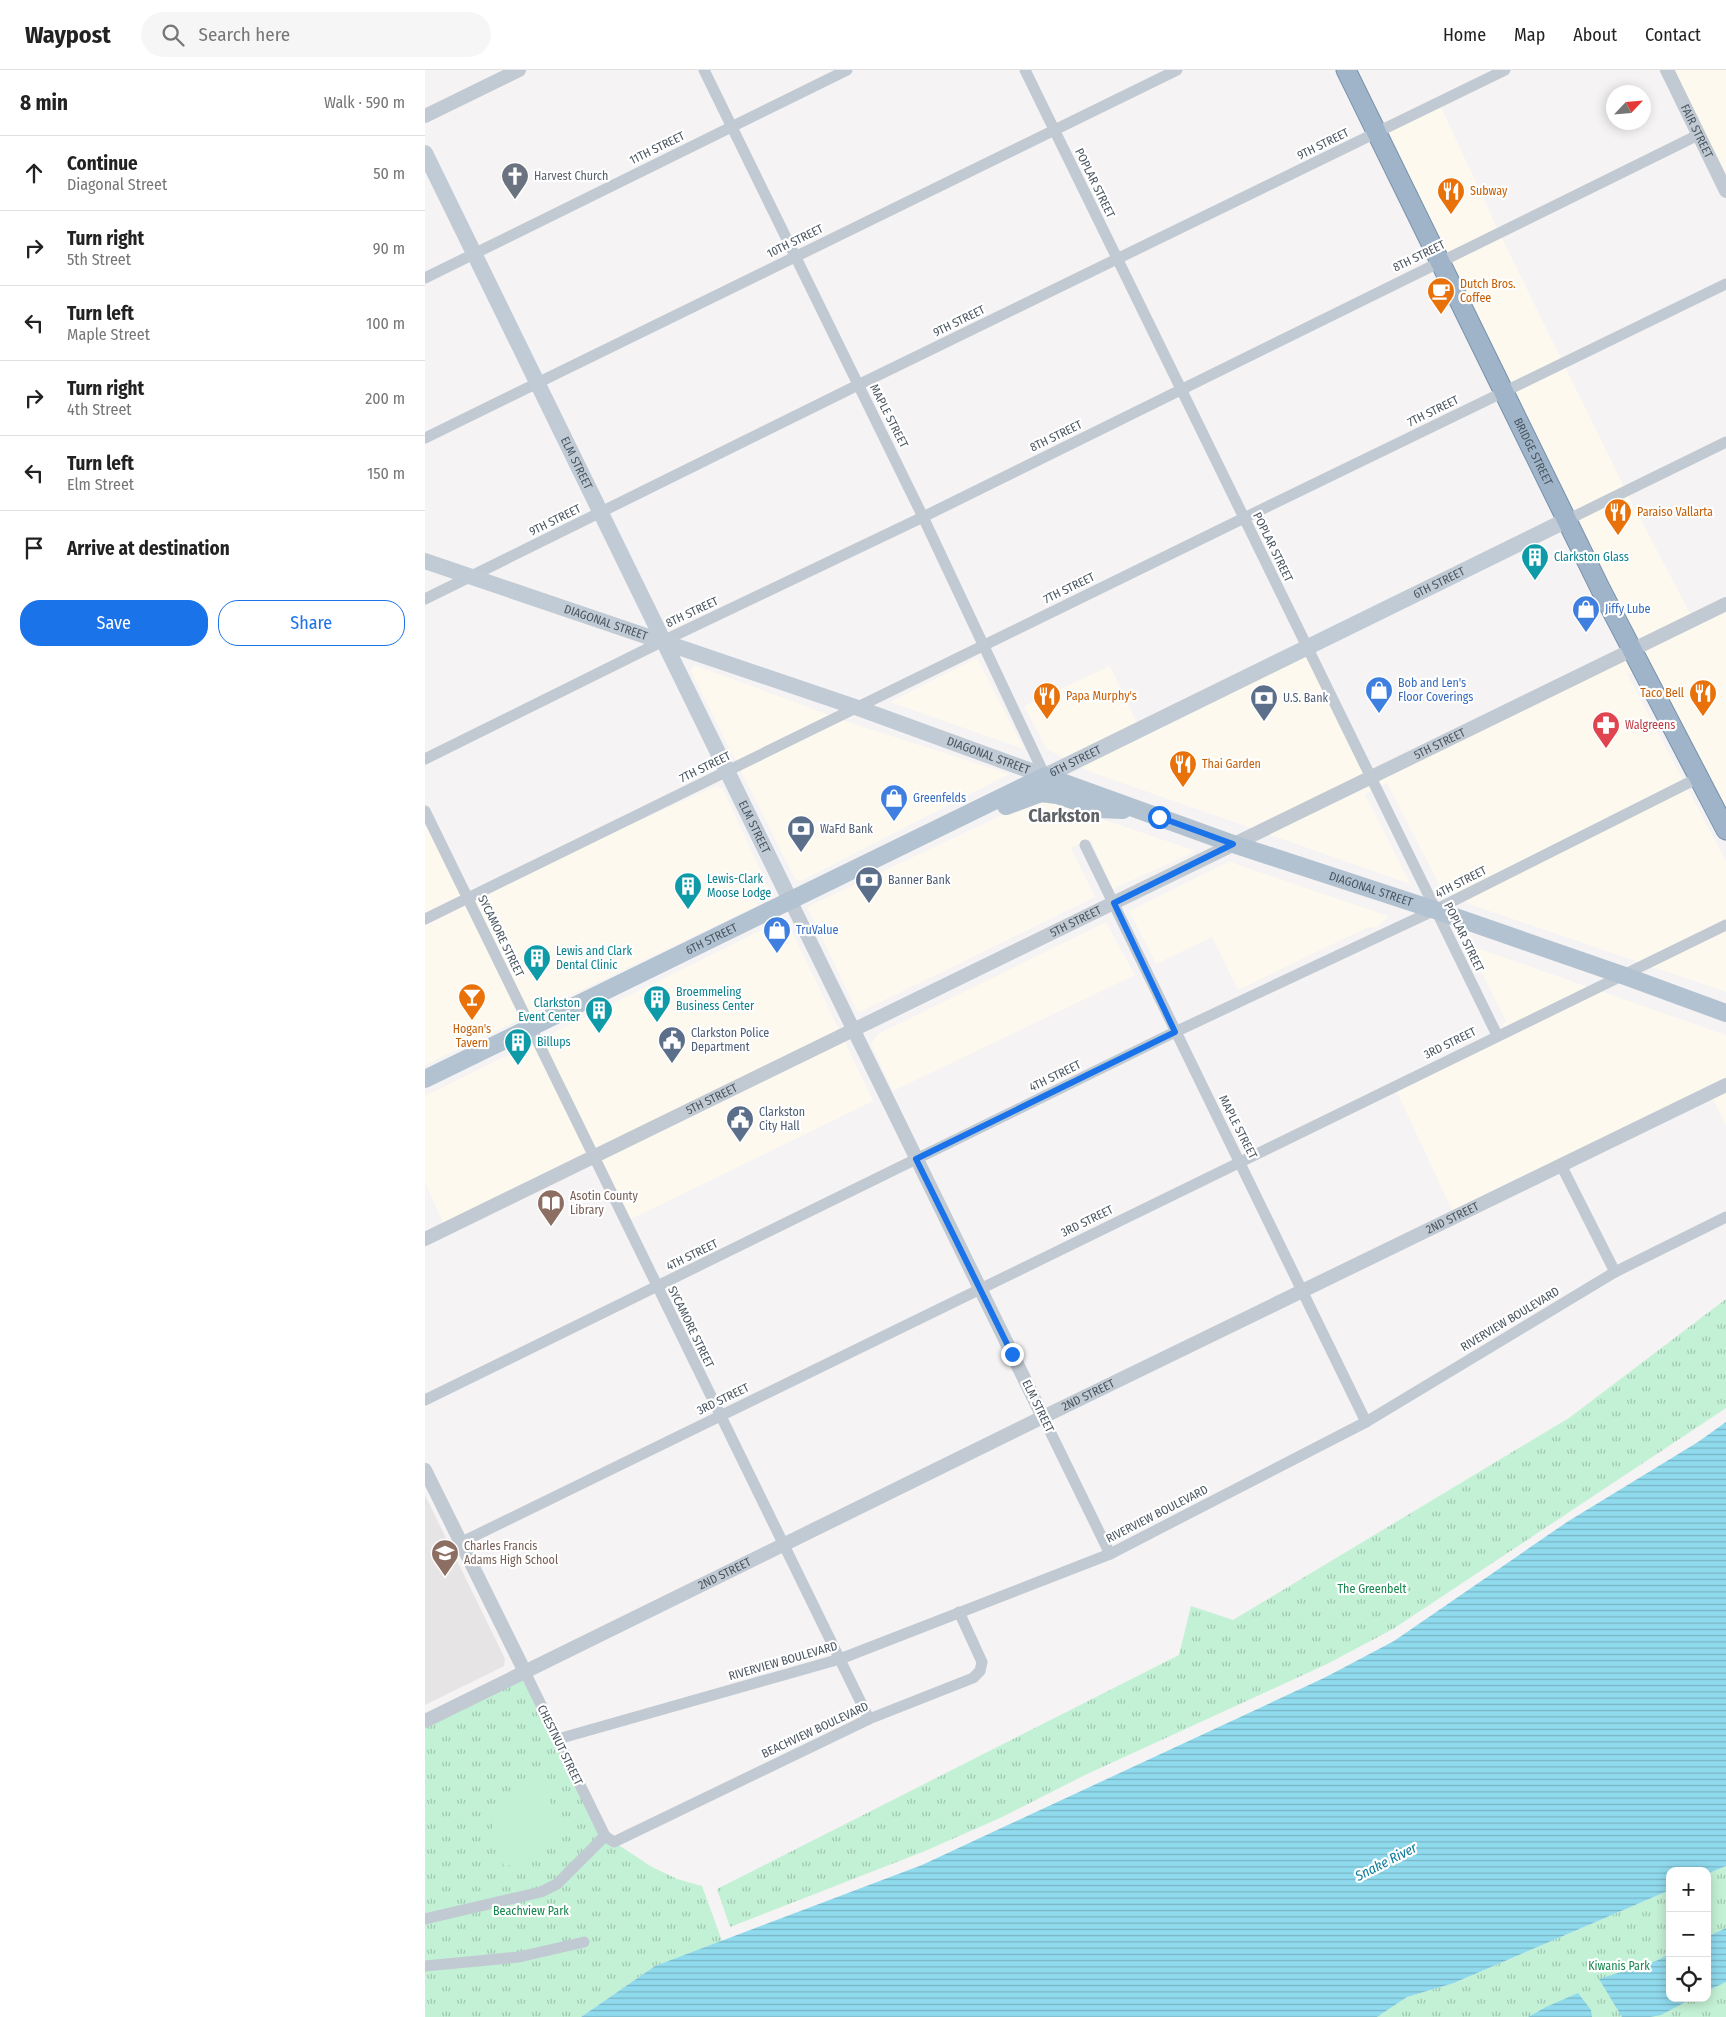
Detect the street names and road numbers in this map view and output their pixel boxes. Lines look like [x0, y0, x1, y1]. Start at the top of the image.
street label: FAIR STREET [1678, 102, 1716, 161]
street label: 9TH STREET [1295, 125, 1352, 163]
street label: 11TH STREET [627, 128, 687, 167]
street label: POPLAR STREET [1072, 146, 1118, 220]
street label: 10TH STREET [765, 221, 826, 261]
street label: 8TH STREET [1391, 237, 1448, 275]
street label: 9TH STREET [931, 302, 988, 340]
street label: MAPLE STREET [867, 382, 911, 451]
street label: 7TH STREET [1405, 392, 1461, 429]
street label: BRIDGE STREET [1511, 416, 1556, 488]
street label: 8TH STREET [1028, 417, 1085, 455]
street label: ELM STREET [558, 434, 595, 492]
street label: 9TH STREET [527, 501, 584, 539]
street label: POPLAR STREET [1250, 510, 1296, 584]
street label: 6TH STREET [1411, 564, 1467, 601]
street label: 7TH STREET [1041, 569, 1097, 606]
street label: 8TH STREET [664, 594, 721, 630]
street label: DIAGONAL STREET [562, 602, 650, 643]
street label: 5TH STREET [1412, 725, 1468, 762]
street label: DIAGONAL STREET [945, 734, 1032, 777]
street label: 6TH STREET [1047, 742, 1104, 780]
street label: 7TH STREET [677, 748, 733, 785]
street label: ELM STREET [735, 798, 773, 856]
street label: 4TH STREET [1433, 863, 1489, 901]
street label: DIAGONAL STREET [1327, 869, 1415, 909]
street label: SYCAMORE STREET [475, 893, 527, 980]
street label: POPLAR STREET [1441, 900, 1487, 974]
street label: 5TH STREET [1048, 903, 1104, 940]
street label: 6TH STREET [684, 920, 740, 957]
street label: 3RD STREET [1422, 1024, 1479, 1062]
street label: 4TH STREET [1027, 1057, 1083, 1094]
street label: 5TH STREET [684, 1080, 740, 1118]
street label: MAPLE STREET [1216, 1093, 1260, 1162]
street label: 2ND STREET [1424, 1199, 1482, 1237]
street label: 3RD STREET [1059, 1202, 1116, 1240]
street label: 4TH STREET [664, 1236, 720, 1273]
street label: SYCAMORE STREET [665, 1284, 717, 1371]
street label: RIVERVIEW BOULEVARD [1458, 1284, 1562, 1354]
street label: 2ND STREET [1059, 1376, 1117, 1414]
street label: ELM STREET [1019, 1377, 1057, 1435]
street label: 3RD STREET [695, 1380, 752, 1418]
street label: RIVERVIEW BOULEVARD [1104, 1482, 1210, 1546]
street label: 2ND STREET [696, 1555, 754, 1592]
street label: RIVERVIEW BOULEVARD [727, 1639, 839, 1683]
street label: BEACHVIEW BOULEVARD [759, 1699, 871, 1761]
street label: CHESTNUT STREET [535, 1703, 586, 1788]

